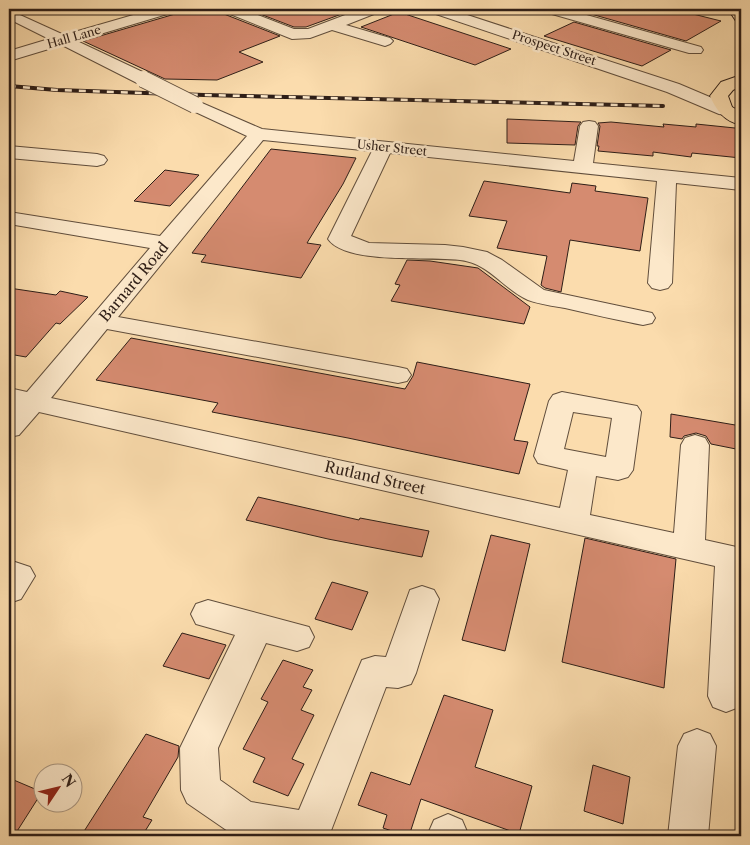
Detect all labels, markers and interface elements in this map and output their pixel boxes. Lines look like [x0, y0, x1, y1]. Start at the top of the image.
street label: Hall Lane [45, 22, 103, 51]
street label: Prospect Street [510, 27, 599, 68]
street label: Usher Street [356, 136, 429, 159]
street label: Barnard Road [95, 238, 173, 325]
street label: Rutland Street [323, 457, 428, 498]
north arrow [32, 762, 82, 812]
text: N [58, 770, 80, 791]

